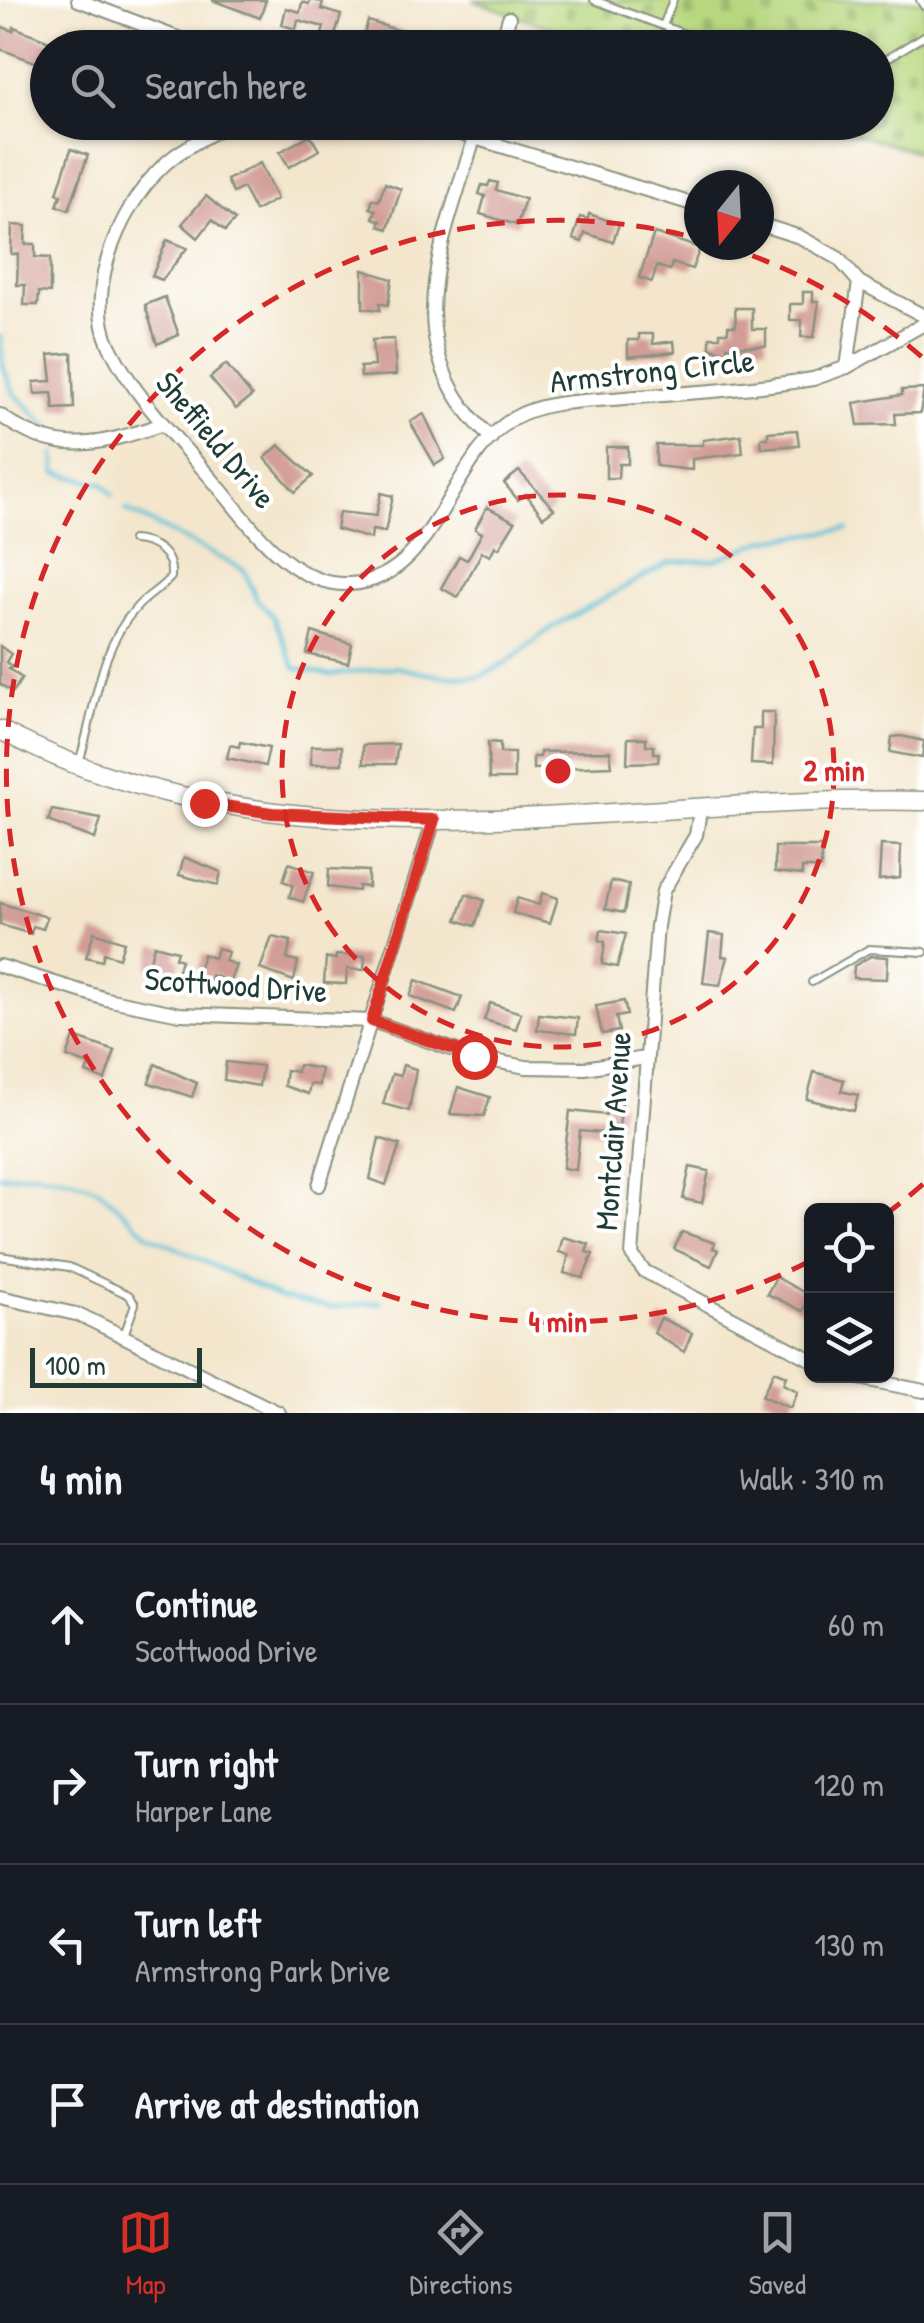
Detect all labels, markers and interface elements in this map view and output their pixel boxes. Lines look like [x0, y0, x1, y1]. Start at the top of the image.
search box [30, 30, 894, 140]
icon: search [65, 58, 120, 113]
text: Search here [145, 59, 307, 111]
north arrow [684, 170, 774, 260]
street label: Armstrong Circle [548, 338, 756, 403]
street label: Sheffield Drive [147, 362, 286, 517]
text: 2 min [803, 750, 865, 790]
centre of rings [540, 753, 576, 789]
route end [182, 781, 228, 827]
street label: Scottwood Drive [143, 957, 329, 1012]
street label: Montclair Avenue [584, 1030, 641, 1232]
route start [452, 1034, 498, 1080]
map controls [804, 1203, 894, 1383]
button: locate [804, 1203, 894, 1293]
button: layers [804, 1293, 894, 1383]
text: 4 min [529, 1301, 587, 1341]
scale bar [30, 1343, 202, 1388]
text: 100 m [45, 1346, 106, 1384]
text: 4 min [40, 1450, 122, 1507]
text: Walk · 310 m [739, 1457, 884, 1500]
text: Continue [135, 1577, 257, 1629]
icon: ahead [40, 1597, 95, 1652]
text: 60 m [828, 1603, 884, 1646]
text: Scottwood Drive [135, 1629, 318, 1672]
text: Turn right [135, 1737, 278, 1789]
icon: right [40, 1757, 95, 1812]
text: 120 m [814, 1763, 884, 1806]
text: Harper Lane [135, 1789, 273, 1832]
text: Turn left [135, 1897, 260, 1949]
icon: left [40, 1917, 95, 1972]
text: 130 m [815, 1923, 884, 1966]
text: Armstrong Park Drive [135, 1949, 390, 1992]
icon: arrive [40, 2077, 95, 2132]
text: Arrive at destination [135, 2078, 419, 2130]
tab: Map [118, 2205, 173, 2303]
tab: Directions [409, 2205, 512, 2303]
tab: Saved [749, 2205, 806, 2303]

